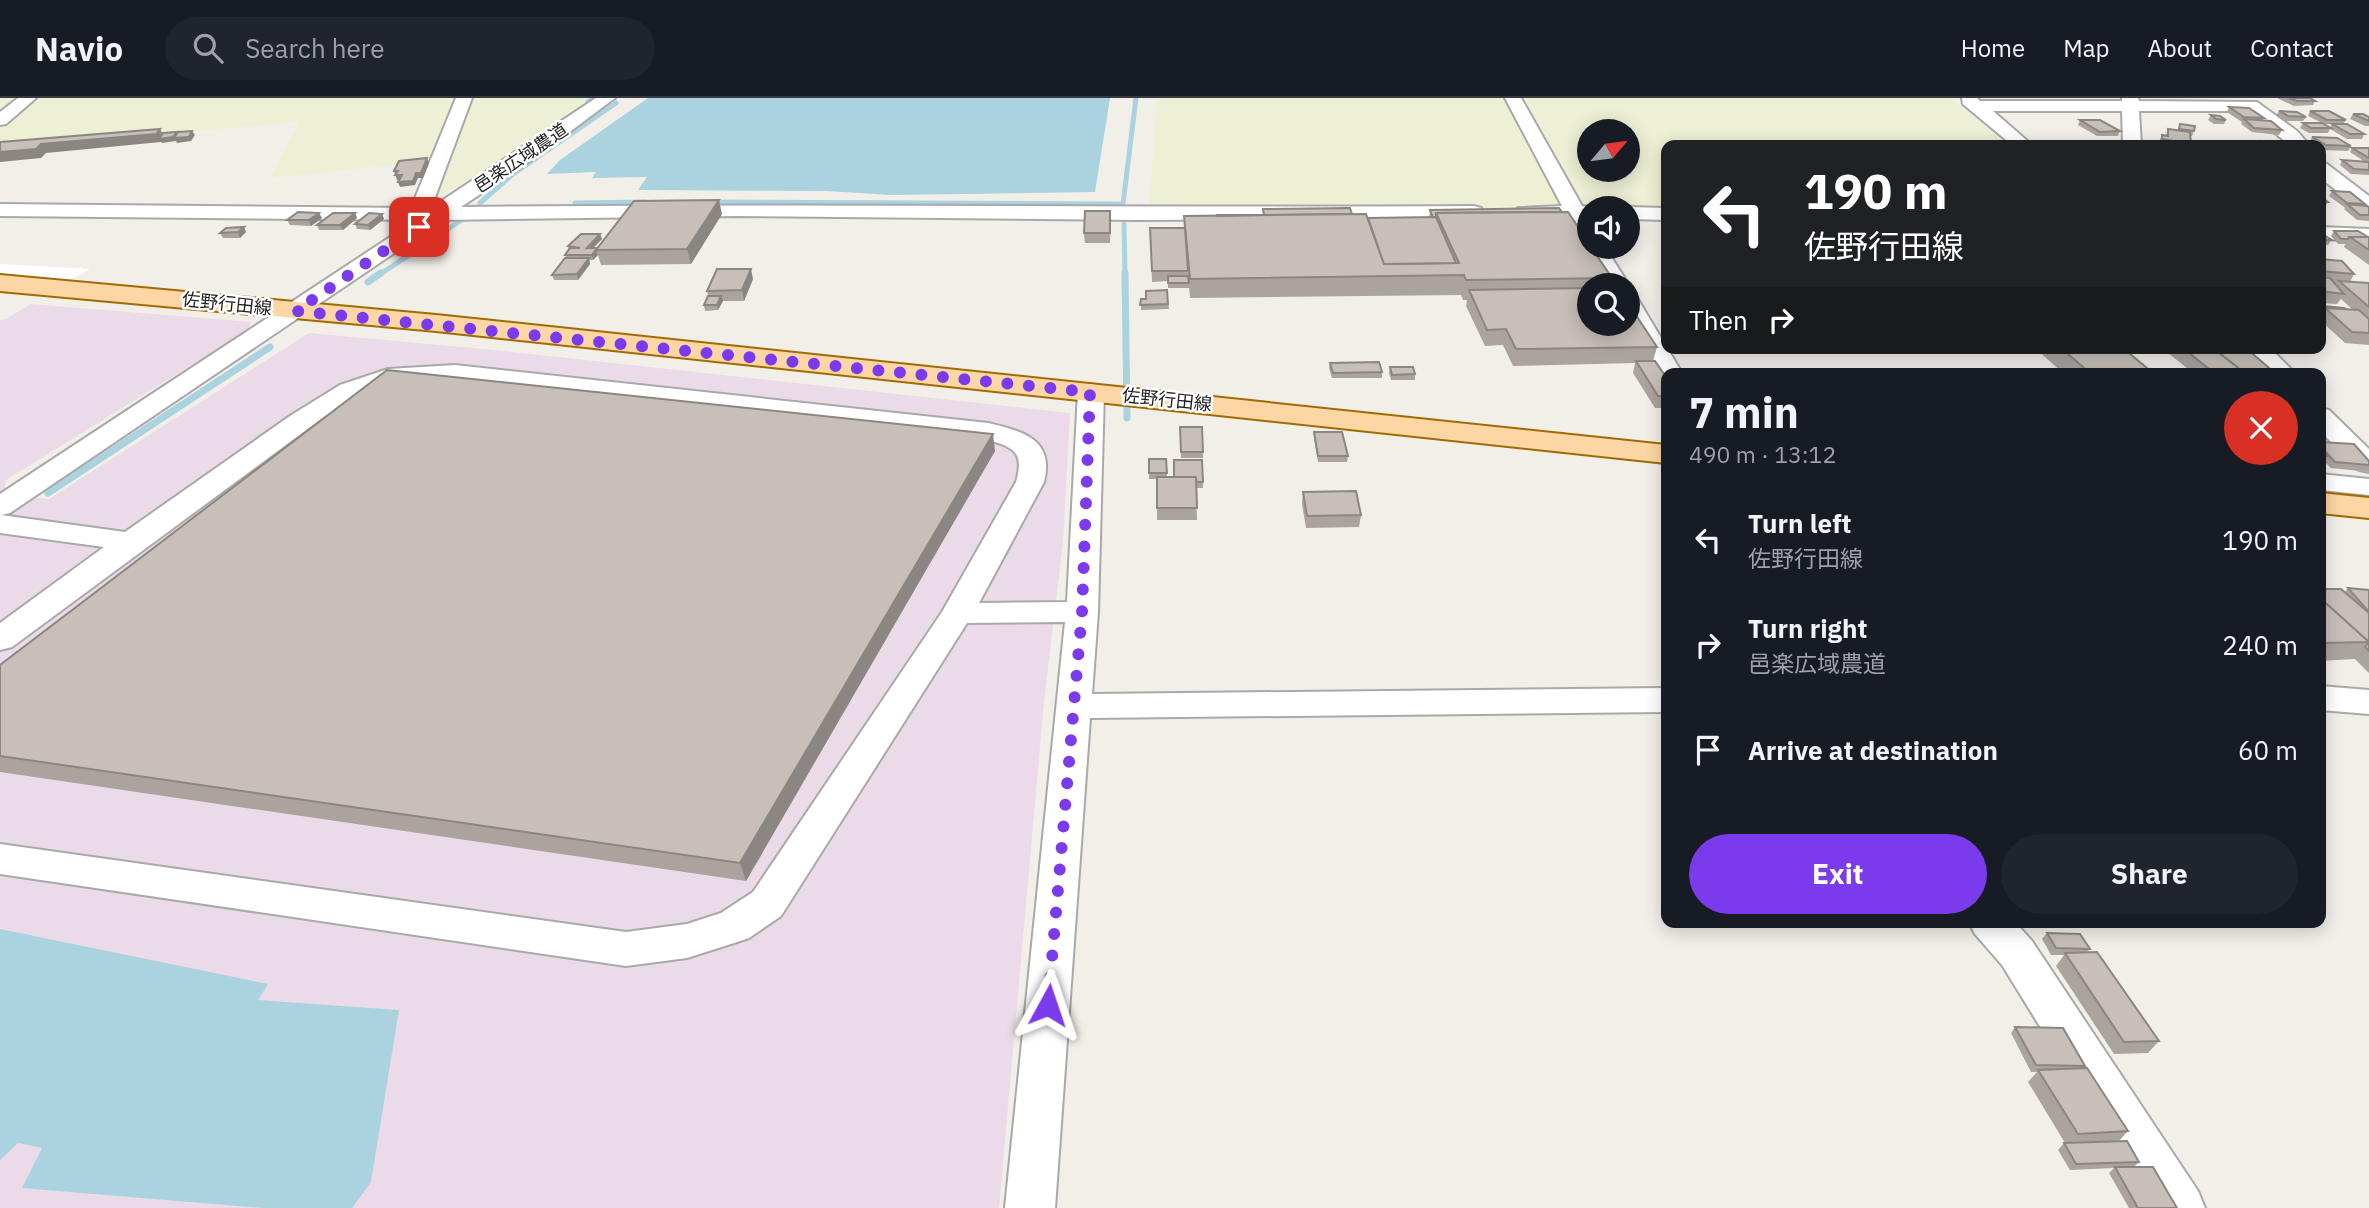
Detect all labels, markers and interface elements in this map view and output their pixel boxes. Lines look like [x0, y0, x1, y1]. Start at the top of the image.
search box [165, 17, 655, 80]
text: Navio [35, 27, 123, 70]
icon: search [189, 29, 227, 67]
text: Search here [245, 31, 385, 65]
text: Home [1961, 32, 2025, 64]
text: Map [2063, 32, 2109, 64]
text: About [2147, 32, 2212, 64]
text: Contact [2250, 32, 2334, 64]
street label: 邑楽広域農道 [470, 118, 572, 197]
north arrow [1577, 119, 1640, 182]
map controls [1577, 119, 1640, 336]
text: 190 m [1804, 159, 1948, 222]
icon: left [1689, 168, 1780, 259]
button: sound [1577, 196, 1640, 259]
pin [389, 197, 449, 257]
icon: arrive [400, 208, 438, 246]
text: 佐野行田線 [1804, 225, 1964, 267]
button: search [1577, 273, 1640, 336]
street label: 佐野行田線 [181, 287, 273, 320]
icon: right [1762, 301, 1800, 339]
text: Then [1689, 303, 1748, 337]
street label: 佐野行田線 [1121, 383, 1213, 416]
text: 7 min [1689, 385, 1799, 440]
button: close [2224, 391, 2298, 465]
text: 490 m · 13:12 [1689, 439, 1836, 469]
text: Turn left [1748, 506, 1851, 540]
icon: left [1689, 521, 1727, 559]
text: 190 m [2222, 523, 2298, 557]
text: 佐野行田線 [1748, 543, 1863, 573]
text: Turn right [1748, 611, 1867, 645]
icon: right [1689, 626, 1727, 664]
text: 240 m [2222, 628, 2298, 662]
text: 邑楽広域農道 [1748, 648, 1886, 678]
icon: arrive [1689, 731, 1727, 769]
text: Arrive at destination [1748, 733, 1998, 767]
text: 60 m [2238, 733, 2298, 767]
button: Exit [1689, 834, 1987, 914]
button: Share [2001, 834, 2298, 914]
position arrow [1011, 968, 1085, 1042]

